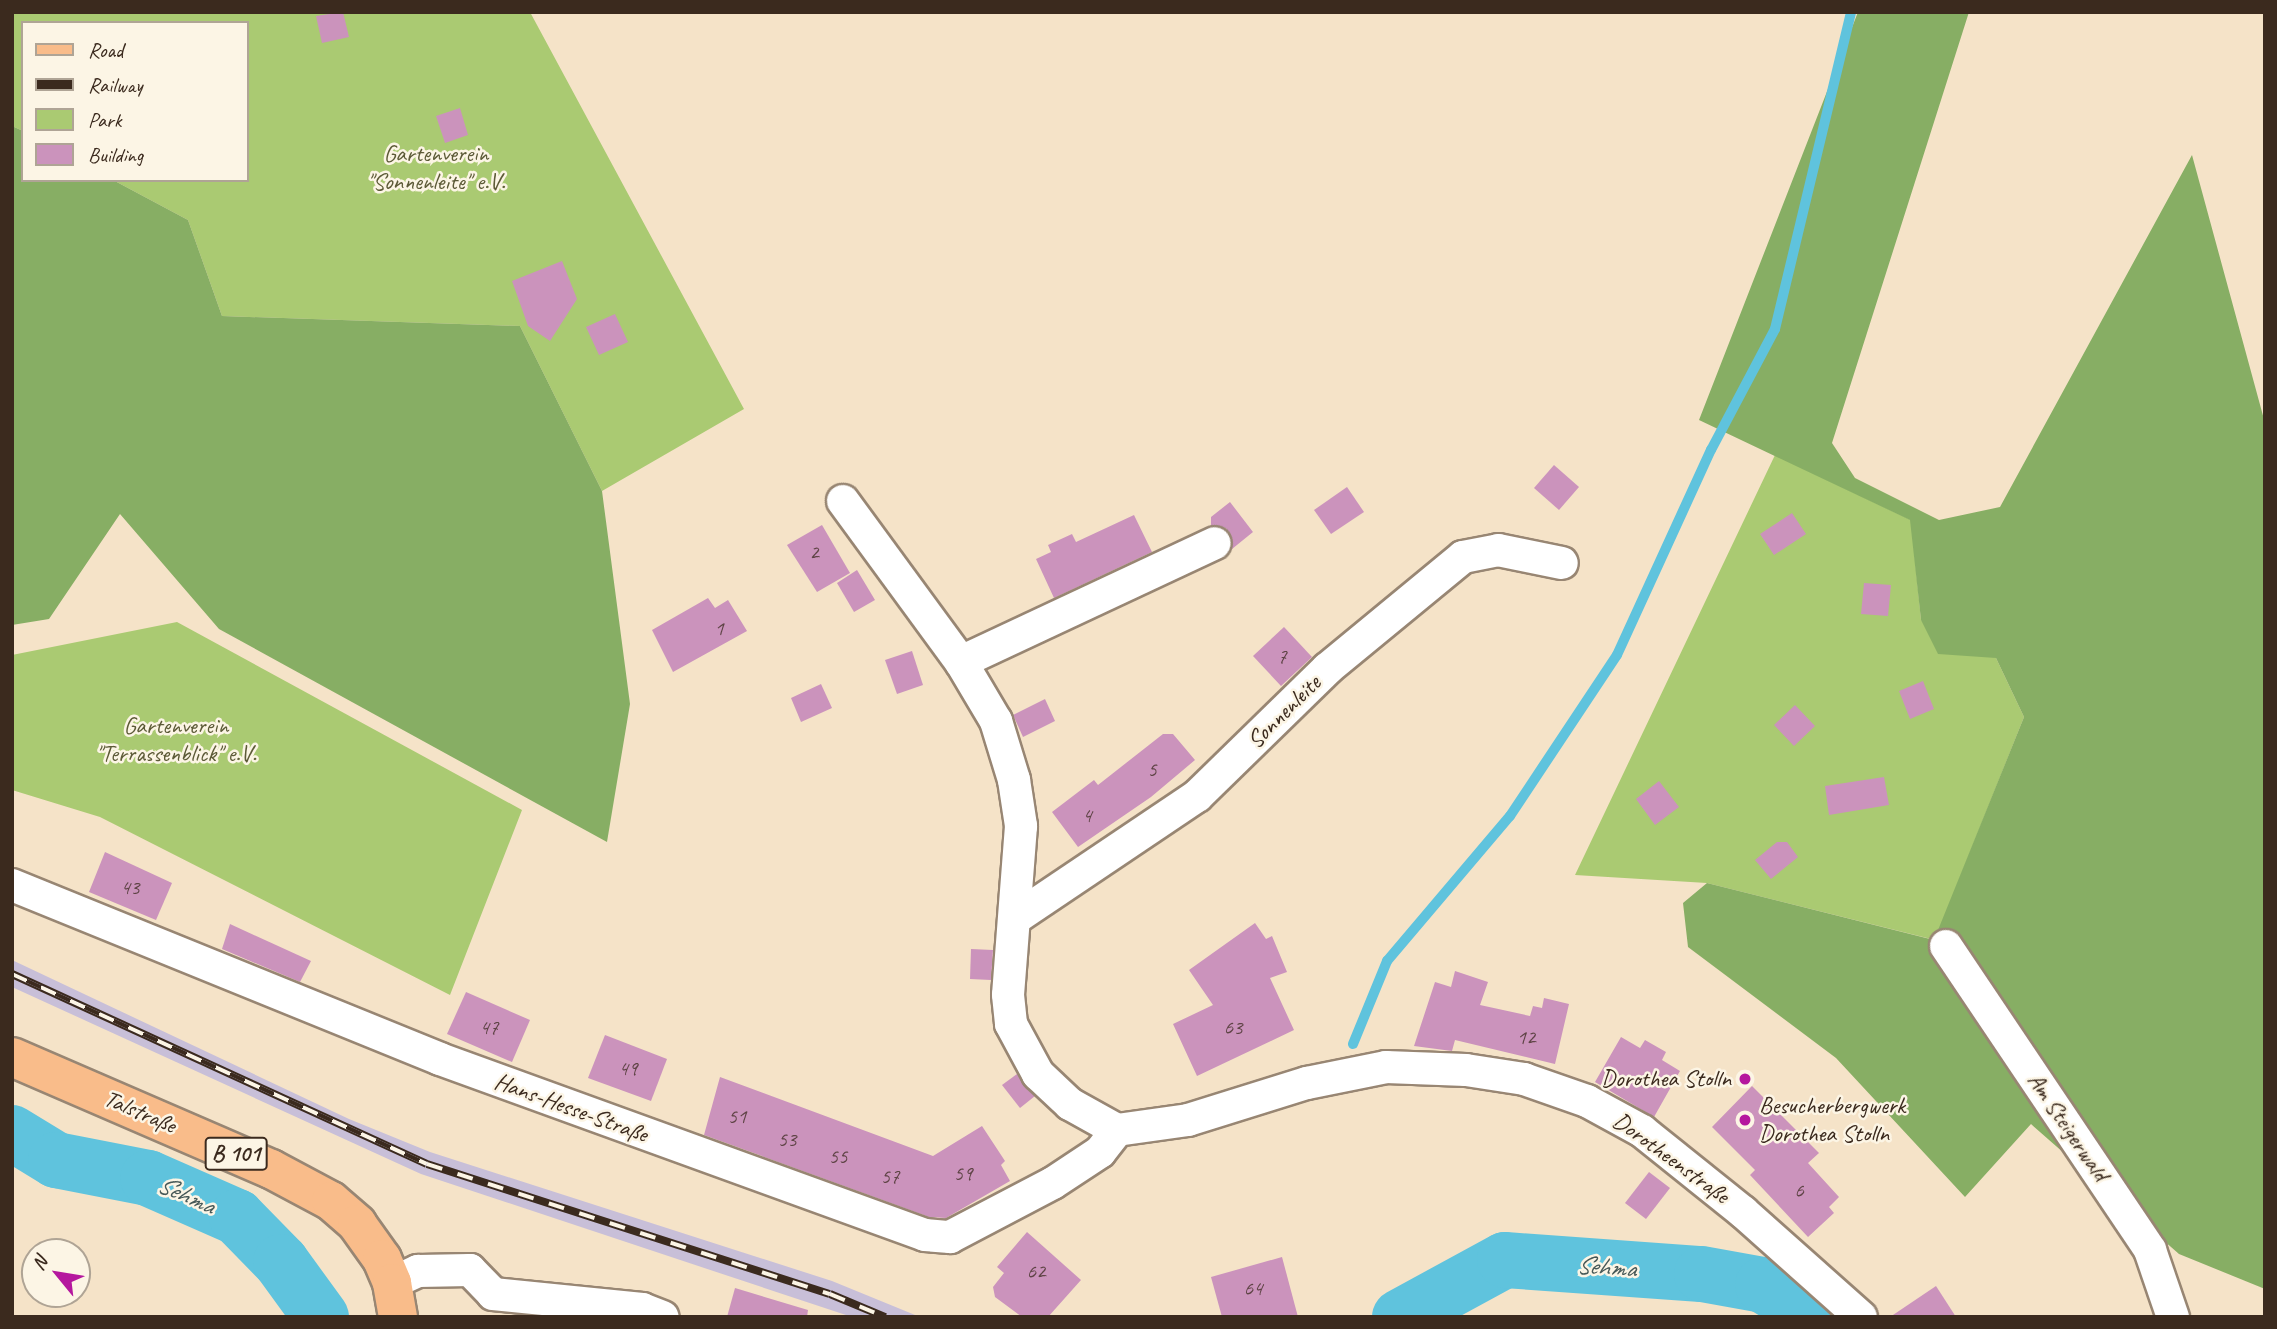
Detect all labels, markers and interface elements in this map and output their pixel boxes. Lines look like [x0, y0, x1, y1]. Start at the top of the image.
legend [21, 21, 248, 182]
text: Road [88, 37, 123, 63]
text: Railway [88, 72, 142, 98]
text: Park [88, 107, 121, 133]
park label: Gartenverein "Sonnenleite" e.V. [367, 140, 505, 196]
text: Building [88, 142, 143, 168]
house number: 2 [809, 539, 819, 565]
house number: 1 [714, 615, 724, 641]
house number: 7 [1277, 643, 1287, 669]
street label: Sonnenleite [1241, 669, 1327, 755]
park label: Gartenverein "Terrassenblick" e.V. [96, 712, 256, 768]
house number: 5 [1147, 756, 1157, 782]
house number: 4 [1082, 802, 1092, 828]
house number: 43 [121, 874, 139, 900]
house number: 47 [480, 1014, 498, 1040]
house number: 63 [1224, 1014, 1242, 1040]
house number: 12 [1517, 1024, 1535, 1050]
house number: 49 [619, 1055, 637, 1081]
place label: Dorothea Stolln [1601, 1065, 1731, 1093]
street label: Hans-Hesse-Straße [491, 1067, 651, 1149]
street label: Am Steigerwald [2021, 1067, 2115, 1187]
marker: Dorothea Stolln [1737, 1071, 1753, 1087]
street label: Talstraße [100, 1084, 180, 1140]
place label: Besucherbergwerk Dorothea Stolln [1759, 1092, 1905, 1148]
house number: 51 [728, 1103, 746, 1129]
street label: Dorotheenstraße [1607, 1106, 1735, 1210]
marker: Besucherbergwerk Dorothea Stolln [1737, 1112, 1753, 1128]
house number: 53 [778, 1126, 796, 1152]
road number: B 101 [204, 1134, 268, 1174]
house number: 55 [829, 1143, 847, 1169]
house number: 59 [954, 1160, 972, 1186]
house number: 57 [881, 1163, 899, 1189]
water label: Sehma [153, 1169, 219, 1221]
house number: 6 [1794, 1177, 1804, 1203]
north arrow [21, 1238, 91, 1308]
water label: Sehma [1575, 1249, 1637, 1285]
text: N [26, 1252, 53, 1275]
house number: 62 [1027, 1258, 1045, 1284]
house number: 64 [1244, 1275, 1262, 1301]

